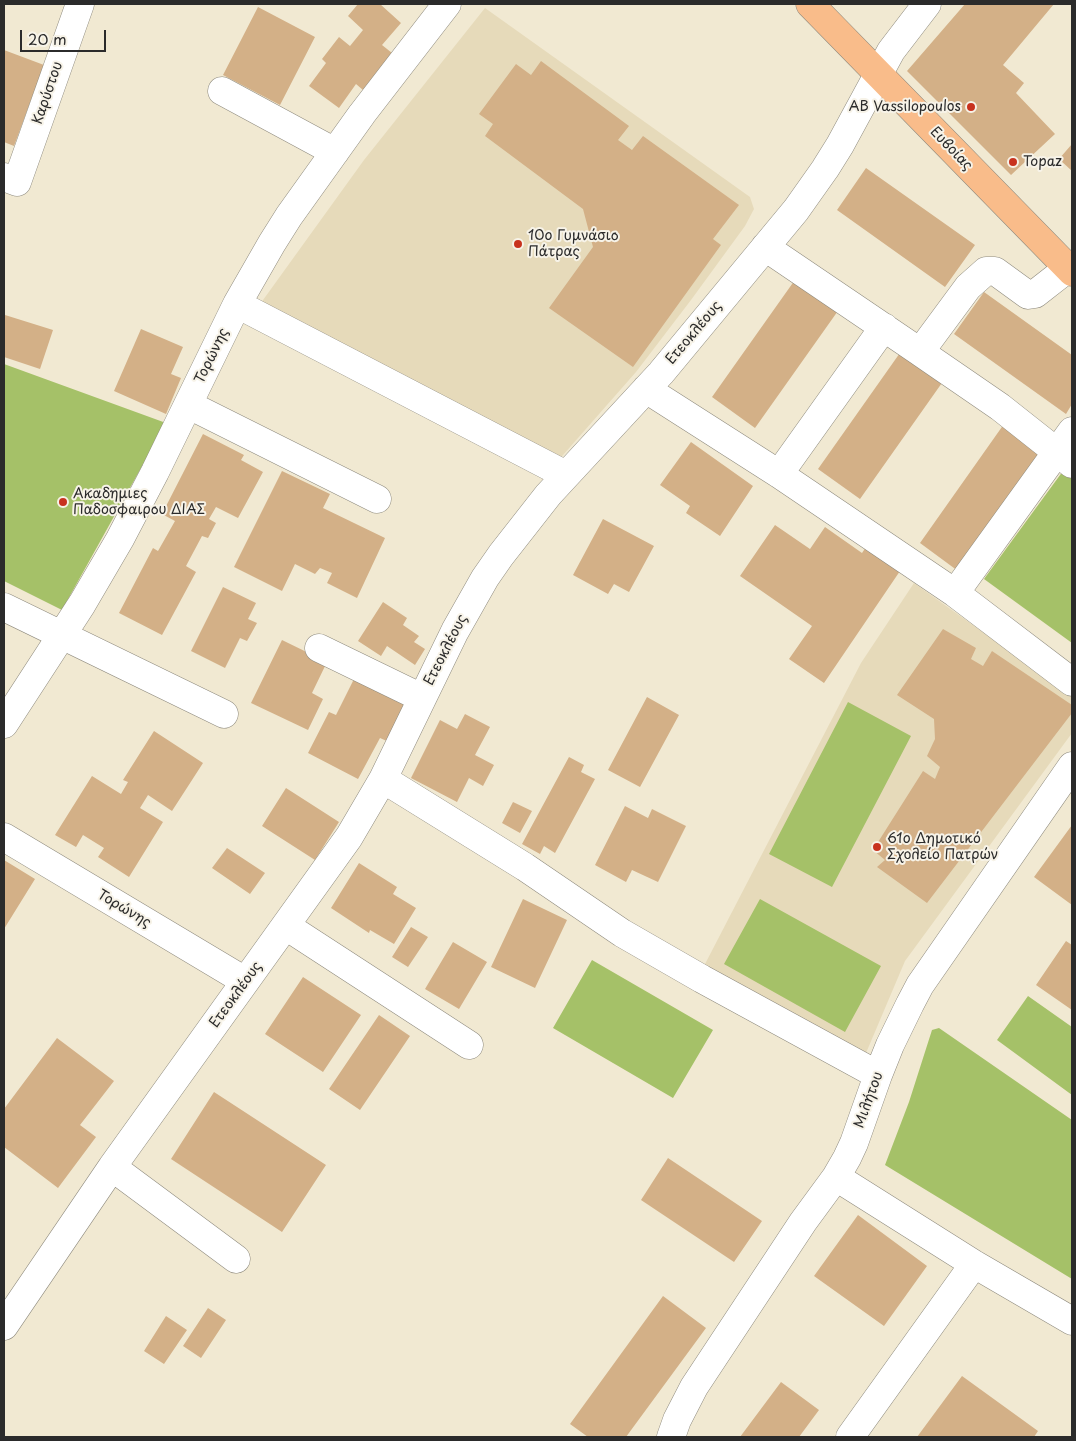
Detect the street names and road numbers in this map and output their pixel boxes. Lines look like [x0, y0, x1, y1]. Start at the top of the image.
street label: Καρύστου [29, 59, 67, 127]
street label: Ευβοίας [926, 124, 976, 174]
street label: Ετεοκλέους [663, 298, 725, 368]
street label: Τορώνης [191, 326, 233, 386]
street label: Ετεοκλέους [421, 612, 471, 688]
street label: Τορώνης [94, 886, 154, 932]
street label: Ετεοκλέους [206, 959, 266, 1031]
street label: Μιλήτου [851, 1070, 887, 1130]

